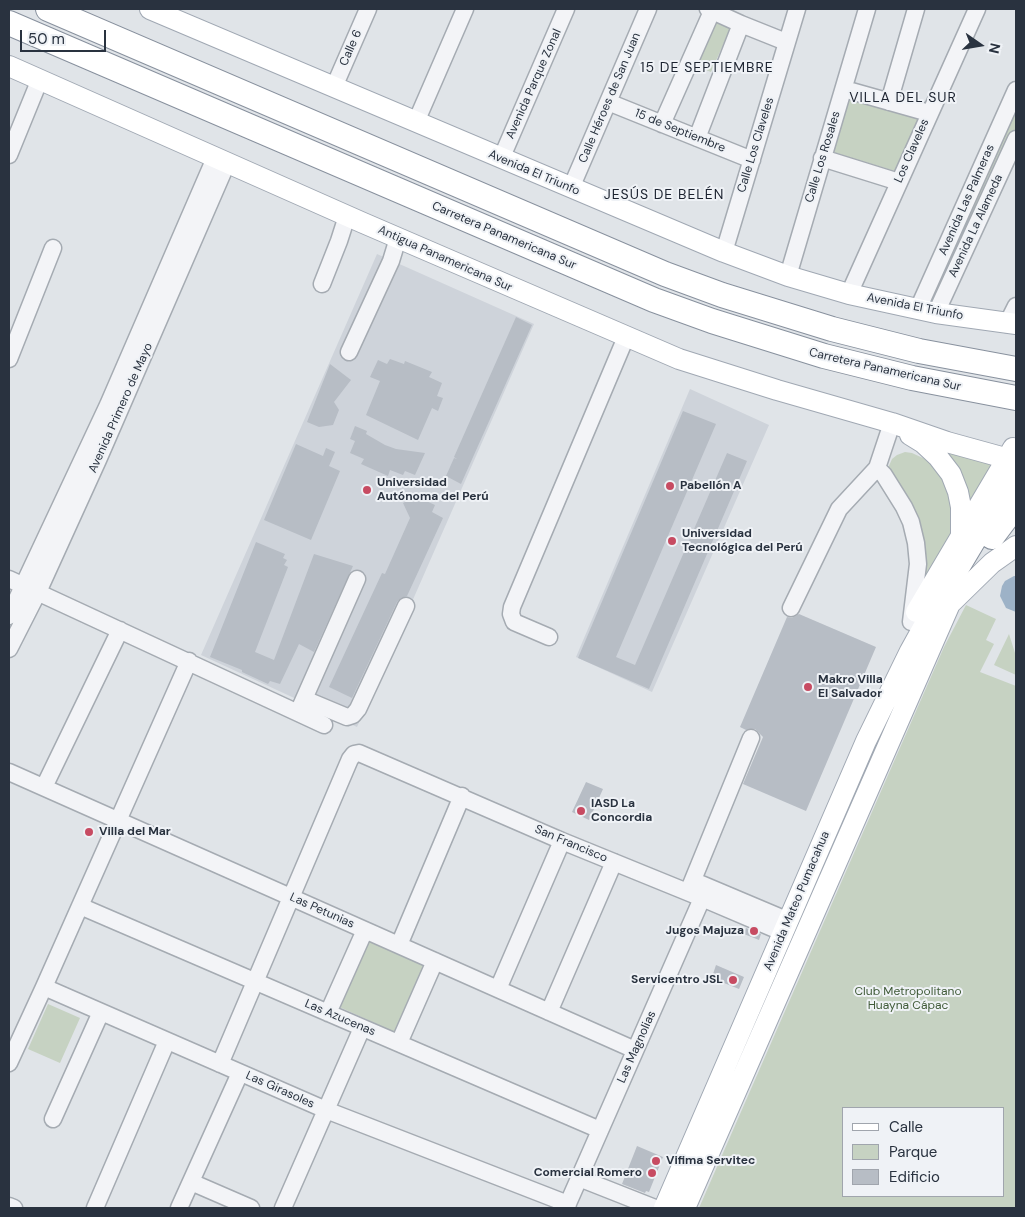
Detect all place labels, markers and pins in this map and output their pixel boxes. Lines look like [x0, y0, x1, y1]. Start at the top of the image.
place label: Universidad Autónoma del Perú [377, 476, 489, 504]
place label: Pabellón A [680, 479, 742, 493]
marker: Pabellón A [664, 480, 676, 492]
marker: Universidad Autónoma del Perú [361, 484, 373, 496]
place label: Universidad Tecnológica del Perú [682, 527, 803, 555]
marker: Universidad Tecnológica del Perú [666, 535, 678, 547]
place label: Makro Villa El Salvador [818, 673, 883, 701]
marker: Makro Villa El Salvador [802, 681, 814, 693]
place label: IASD La Concordia [591, 797, 652, 825]
marker: IASD La Concordia [575, 805, 587, 817]
place label: Villa del Mar [99, 825, 171, 839]
marker: Villa del Mar [83, 826, 95, 838]
place label: Jugos Majuza [665, 924, 744, 938]
marker: Jugos Majuza [748, 925, 760, 937]
place label: Servicentro JSL [631, 973, 723, 987]
marker: Servicentro JSL [727, 974, 739, 986]
place label: Vifima Servitec [666, 1154, 755, 1168]
marker: Vifima Servitec [650, 1155, 662, 1167]
place label: Comercial Romero [534, 1166, 642, 1180]
marker: Comercial Romero [646, 1167, 658, 1179]

